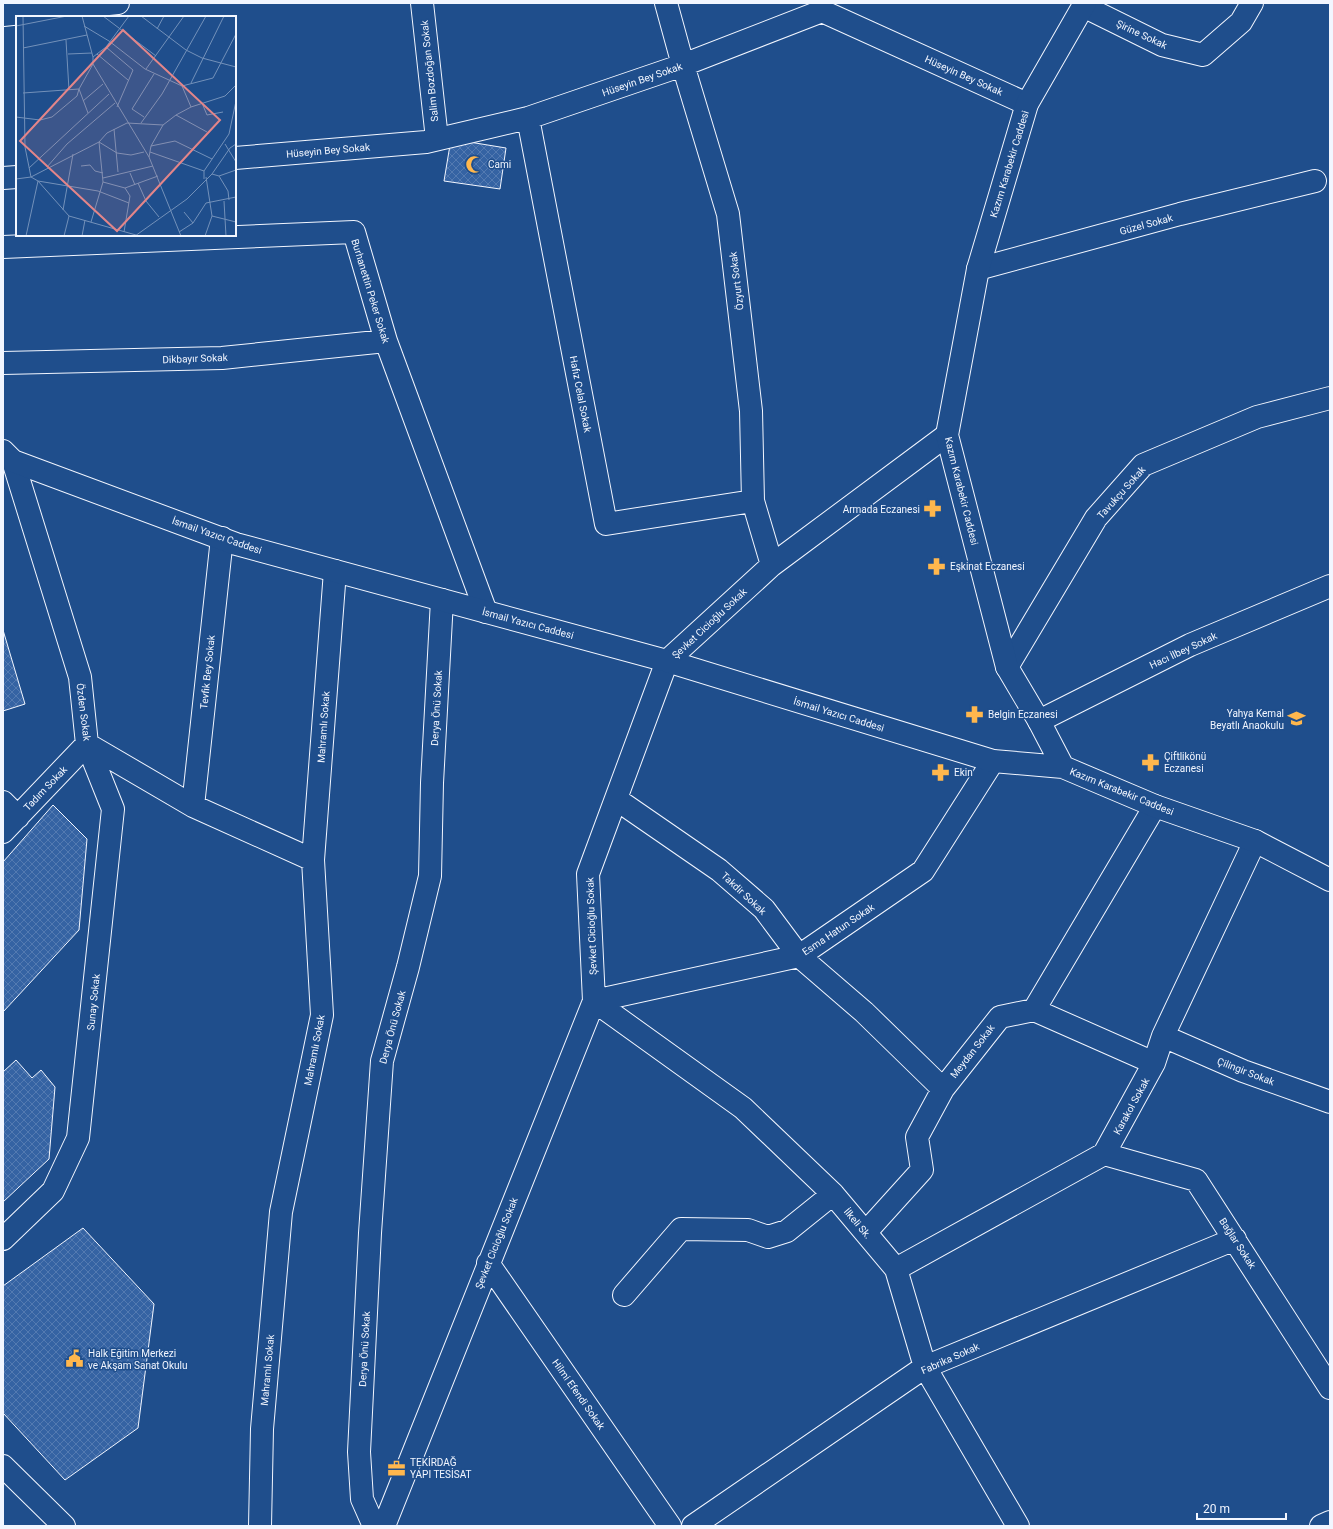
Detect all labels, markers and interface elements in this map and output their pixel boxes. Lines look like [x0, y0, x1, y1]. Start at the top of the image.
inset map [16, 16, 236, 236]
street label: Şirine Sokak [1115, 18, 1170, 51]
street label: Salim Bozdoğan Sokak [419, 19, 440, 122]
street label: Hüseyin Bey Sokak [923, 53, 1005, 98]
street label: Hüseyin Bey Sokak [601, 60, 685, 98]
street label: Kazım Karabekir Caddesi [988, 109, 1031, 219]
street label: Hüseyin Bey Sokak [286, 141, 371, 160]
mosque icon: Cami [465, 154, 485, 174]
place label: Cami [488, 159, 511, 170]
street label: Güzel Sokak [1118, 212, 1175, 237]
street label: Burhanettin Peker Sokak [349, 238, 392, 346]
street label: Özyurt Sokak [726, 250, 746, 311]
street label: Dikbayır Sokak [162, 352, 229, 365]
street label: Hafız Celal Sokak [568, 355, 594, 434]
street label: Kazım Karabekir Caddesi [943, 436, 980, 546]
street label: Tavukçu Sokak [1095, 463, 1148, 521]
pharmacy icon: Armada Eczanesi [923, 499, 943, 519]
place label: Armada Eczanesi [843, 504, 920, 515]
street label: İsmail Yazıcı Caddesi [170, 514, 264, 556]
pharmacy icon: Eşkinat Eczanesi [927, 556, 947, 576]
place label: Eşkinat Eczanesi [950, 561, 1025, 572]
street label: Şevket Cicioğlu Sokak [670, 585, 749, 661]
street label: İsmail Yazıcı Caddesi [481, 605, 575, 641]
street label: Hacı İlbey Sokak [1147, 629, 1220, 671]
street label: Tevfik Bey Sokak [198, 633, 217, 710]
street label: Derya Önü Sokak [428, 669, 444, 746]
street label: Özden Sokak [75, 683, 94, 742]
street label: Mahramlı Sokak [316, 690, 332, 763]
street label: İsmail Yazıcı Caddesi [792, 694, 886, 734]
pharmacy icon: Belgin Eczanesi [965, 704, 985, 724]
place label: Yahya Kemal Beyatlı Anaokulu [1210, 708, 1284, 731]
place label: Belgin Eczanesi [988, 709, 1058, 720]
school or university icon: Yahya Kemal Beyatlı Anaokulu [1287, 709, 1307, 729]
place label: Çiftlikönü Eczanesi [1164, 751, 1206, 774]
pharmacy icon: Çiftlikönü Eczanesi [1141, 752, 1161, 772]
pharmacy icon: Ekin [931, 762, 951, 782]
street label: Tadım Sokak [21, 763, 70, 813]
street label: Kazım Karabekir Caddesi [1068, 766, 1175, 817]
place label: Ekin [954, 767, 973, 778]
street label: Takdir Sokak [719, 870, 769, 917]
street label: Şevket Cicioğlu Sokak [584, 876, 599, 975]
street label: Esma Hatun Sokak [800, 901, 877, 957]
street label: Sunay Sokak [85, 972, 102, 1031]
street label: Derya Önü Sokak [376, 988, 408, 1065]
street label: Mahramlı Sokak [302, 1013, 327, 1086]
street label: Meydan Sokak [948, 1022, 997, 1080]
street label: Çilingir Sokak [1216, 1055, 1277, 1088]
street label: Karakol Sokak [1111, 1075, 1152, 1137]
street label: Şevket Cicioğlu Sokak [473, 1195, 520, 1291]
street label: İlkeli Sk. [842, 1205, 874, 1241]
street label: Bağlar Sokak [1217, 1216, 1259, 1271]
street label: Derya Önü Sokak [356, 1310, 372, 1387]
street label: Mahramlı Sokak [259, 1333, 276, 1406]
street label: Fabrika Sokak [919, 1340, 982, 1376]
place label: Halk Eğitim Merkezi ve Akşam Sanat Okulu [88, 1348, 188, 1371]
public building icon: Halk Eğitim Merkezi ve Akşam Sanat Okulu [65, 1349, 85, 1369]
street label: Hilmi Efendi Sokak [550, 1357, 607, 1432]
place label: TEKİRDAĞ YAPI TESİSAT [410, 1456, 472, 1480]
office icon: TEKİRDAĞ YAPI TESİSAT [387, 1458, 407, 1478]
scale bar [1197, 1495, 1286, 1521]
text: 20 m [1203, 1502, 1230, 1516]

